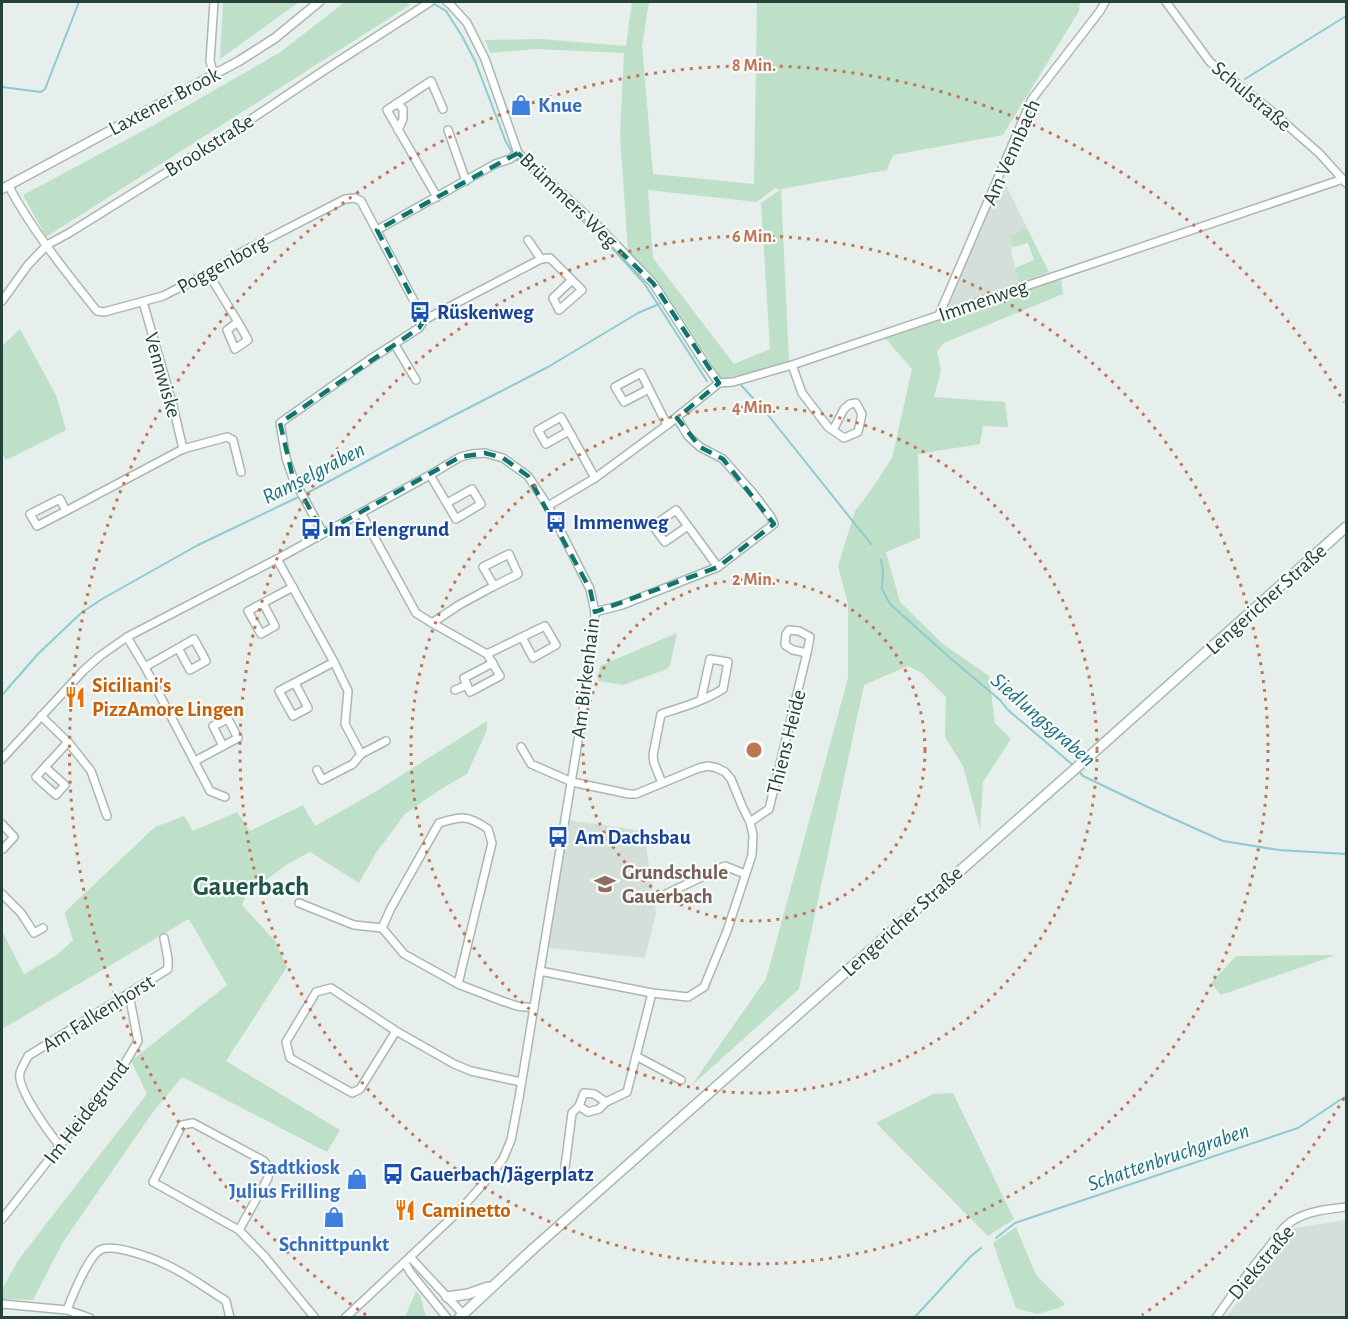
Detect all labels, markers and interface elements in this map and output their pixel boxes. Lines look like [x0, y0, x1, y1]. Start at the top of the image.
text: 8 Min. [732, 57, 776, 75]
street label: Schulstraße [1208, 57, 1295, 135]
street label: Laxtener Brook [105, 63, 224, 139]
shop icon: Knue [509, 93, 533, 117]
place label: Knue [538, 95, 582, 116]
street label: Am Vennbach [979, 96, 1044, 208]
street label: Brookstraße [161, 110, 257, 181]
street label: Brümmers Weg [516, 149, 622, 253]
text: 6 Min. [732, 228, 776, 246]
street label: Poggenborg [174, 231, 271, 298]
street label: Immenweg [936, 275, 1031, 325]
bus stop icon: Rüskenweg [408, 300, 432, 324]
place label: Rüskenweg [437, 302, 534, 323]
street label: Vennwiske [140, 330, 185, 420]
text: 4 Min. [732, 399, 776, 417]
water label: Ramselgraben [259, 438, 368, 508]
bus stop icon: Immenweg [544, 510, 568, 534]
place label: Immenweg [573, 512, 669, 533]
bus stop icon: Im Erlengrund [299, 517, 323, 541]
place label: Im Erlengrund [328, 519, 449, 540]
street label: Lengericher Straße [1202, 540, 1331, 659]
text: 2 Min. [732, 571, 776, 589]
street label: Am Birkenhain [568, 616, 603, 740]
water label: Siedlungsgraben [987, 669, 1100, 771]
place label: Siciliani's PizzAmore Lingen [92, 675, 244, 720]
restaurant icon: Siciliani's PizzAmore Lingen [63, 685, 87, 709]
street label: Thiens Heide [763, 688, 810, 797]
centre of rings [744, 740, 764, 760]
bus stop icon: Am Dachsbau [546, 825, 570, 849]
place label: Am Dachsbau [575, 827, 691, 848]
place label: Grundschule Gauerbach [622, 862, 728, 907]
street label: Lengericher Straße [838, 862, 967, 981]
school or university icon: Grundschule Gauerbach [593, 872, 617, 896]
district label: Gauerbach [193, 873, 309, 900]
street label: Am Falkenhorst [39, 971, 158, 1056]
street label: Im Heidegrund [40, 1057, 133, 1168]
water label: Schattenbruchgraben [1085, 1119, 1252, 1195]
place label: Stadtkiosk Julius Frilling [229, 1157, 341, 1202]
bus stop icon: Gauerbach/Jägerplatz [381, 1162, 405, 1186]
place label: Gauerbach/Jägerplatz [410, 1164, 594, 1185]
shop icon: Stadtkiosk Julius Frilling [345, 1167, 369, 1191]
restaurant icon: Caminetto [393, 1198, 417, 1222]
place label: Caminetto [422, 1200, 511, 1221]
shop icon: Schnittpunkt [322, 1205, 346, 1229]
street label: Diekstraße [1224, 1221, 1298, 1304]
place label: Schnittpunkt [279, 1234, 389, 1255]

